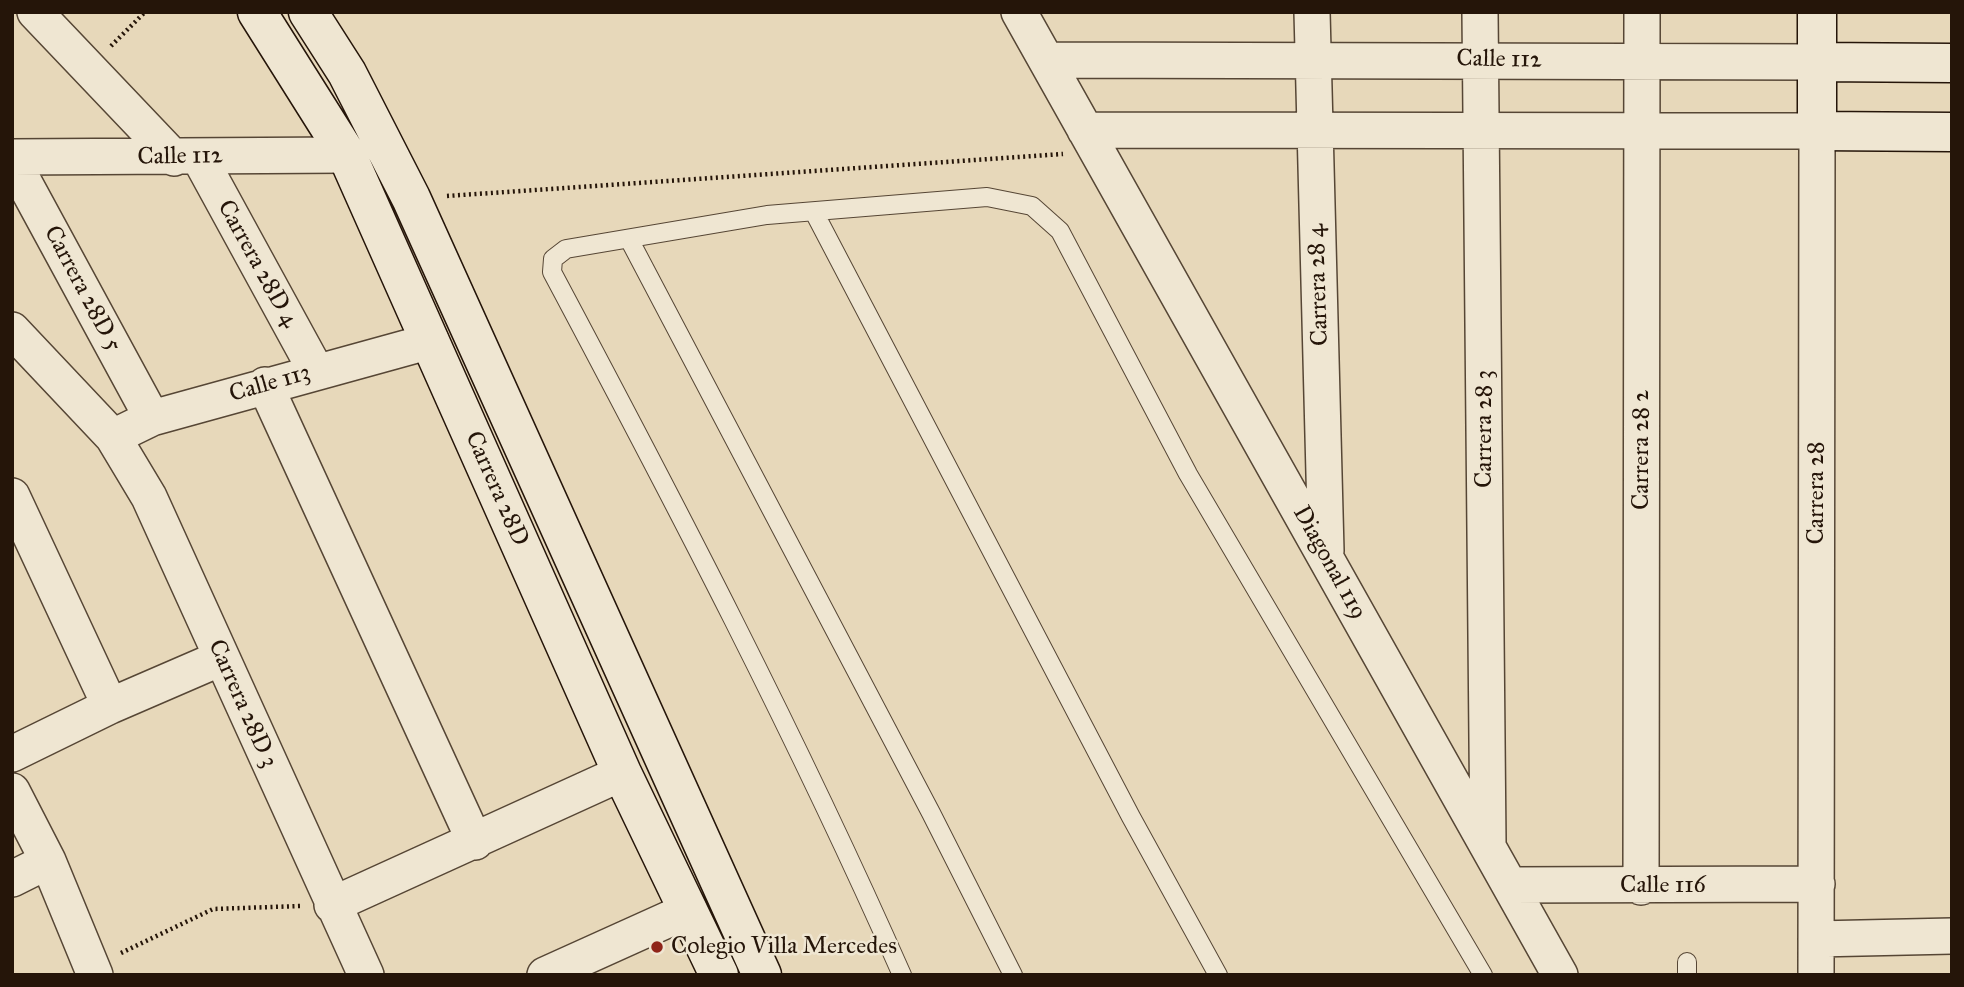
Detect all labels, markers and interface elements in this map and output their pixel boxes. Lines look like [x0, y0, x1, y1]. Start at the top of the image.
street label: Calle 112 [1456, 45, 1542, 75]
street label: Calle 112 [137, 142, 223, 172]
street label: Carrera 28D 4 [210, 195, 304, 333]
street label: Carrera 28D 5 [37, 221, 127, 357]
street label: Carrera 28 4 [1302, 224, 1336, 346]
street label: Calle 113 [226, 359, 314, 409]
street label: Carrera 28 3 [1471, 370, 1499, 488]
street label: Carrera 28 2 [1628, 390, 1656, 510]
street label: Carrera 28D [458, 427, 534, 551]
street label: Carrera 28 [1803, 441, 1831, 545]
street label: Diagonal 119 [1286, 501, 1372, 625]
street label: Carrera 28D 3 [201, 636, 283, 772]
street label: Calle 116 [1620, 872, 1706, 900]
place label: Colegio Villa Mercedes [671, 933, 897, 961]
marker: Colegio Villa Mercedes [649, 939, 665, 955]

